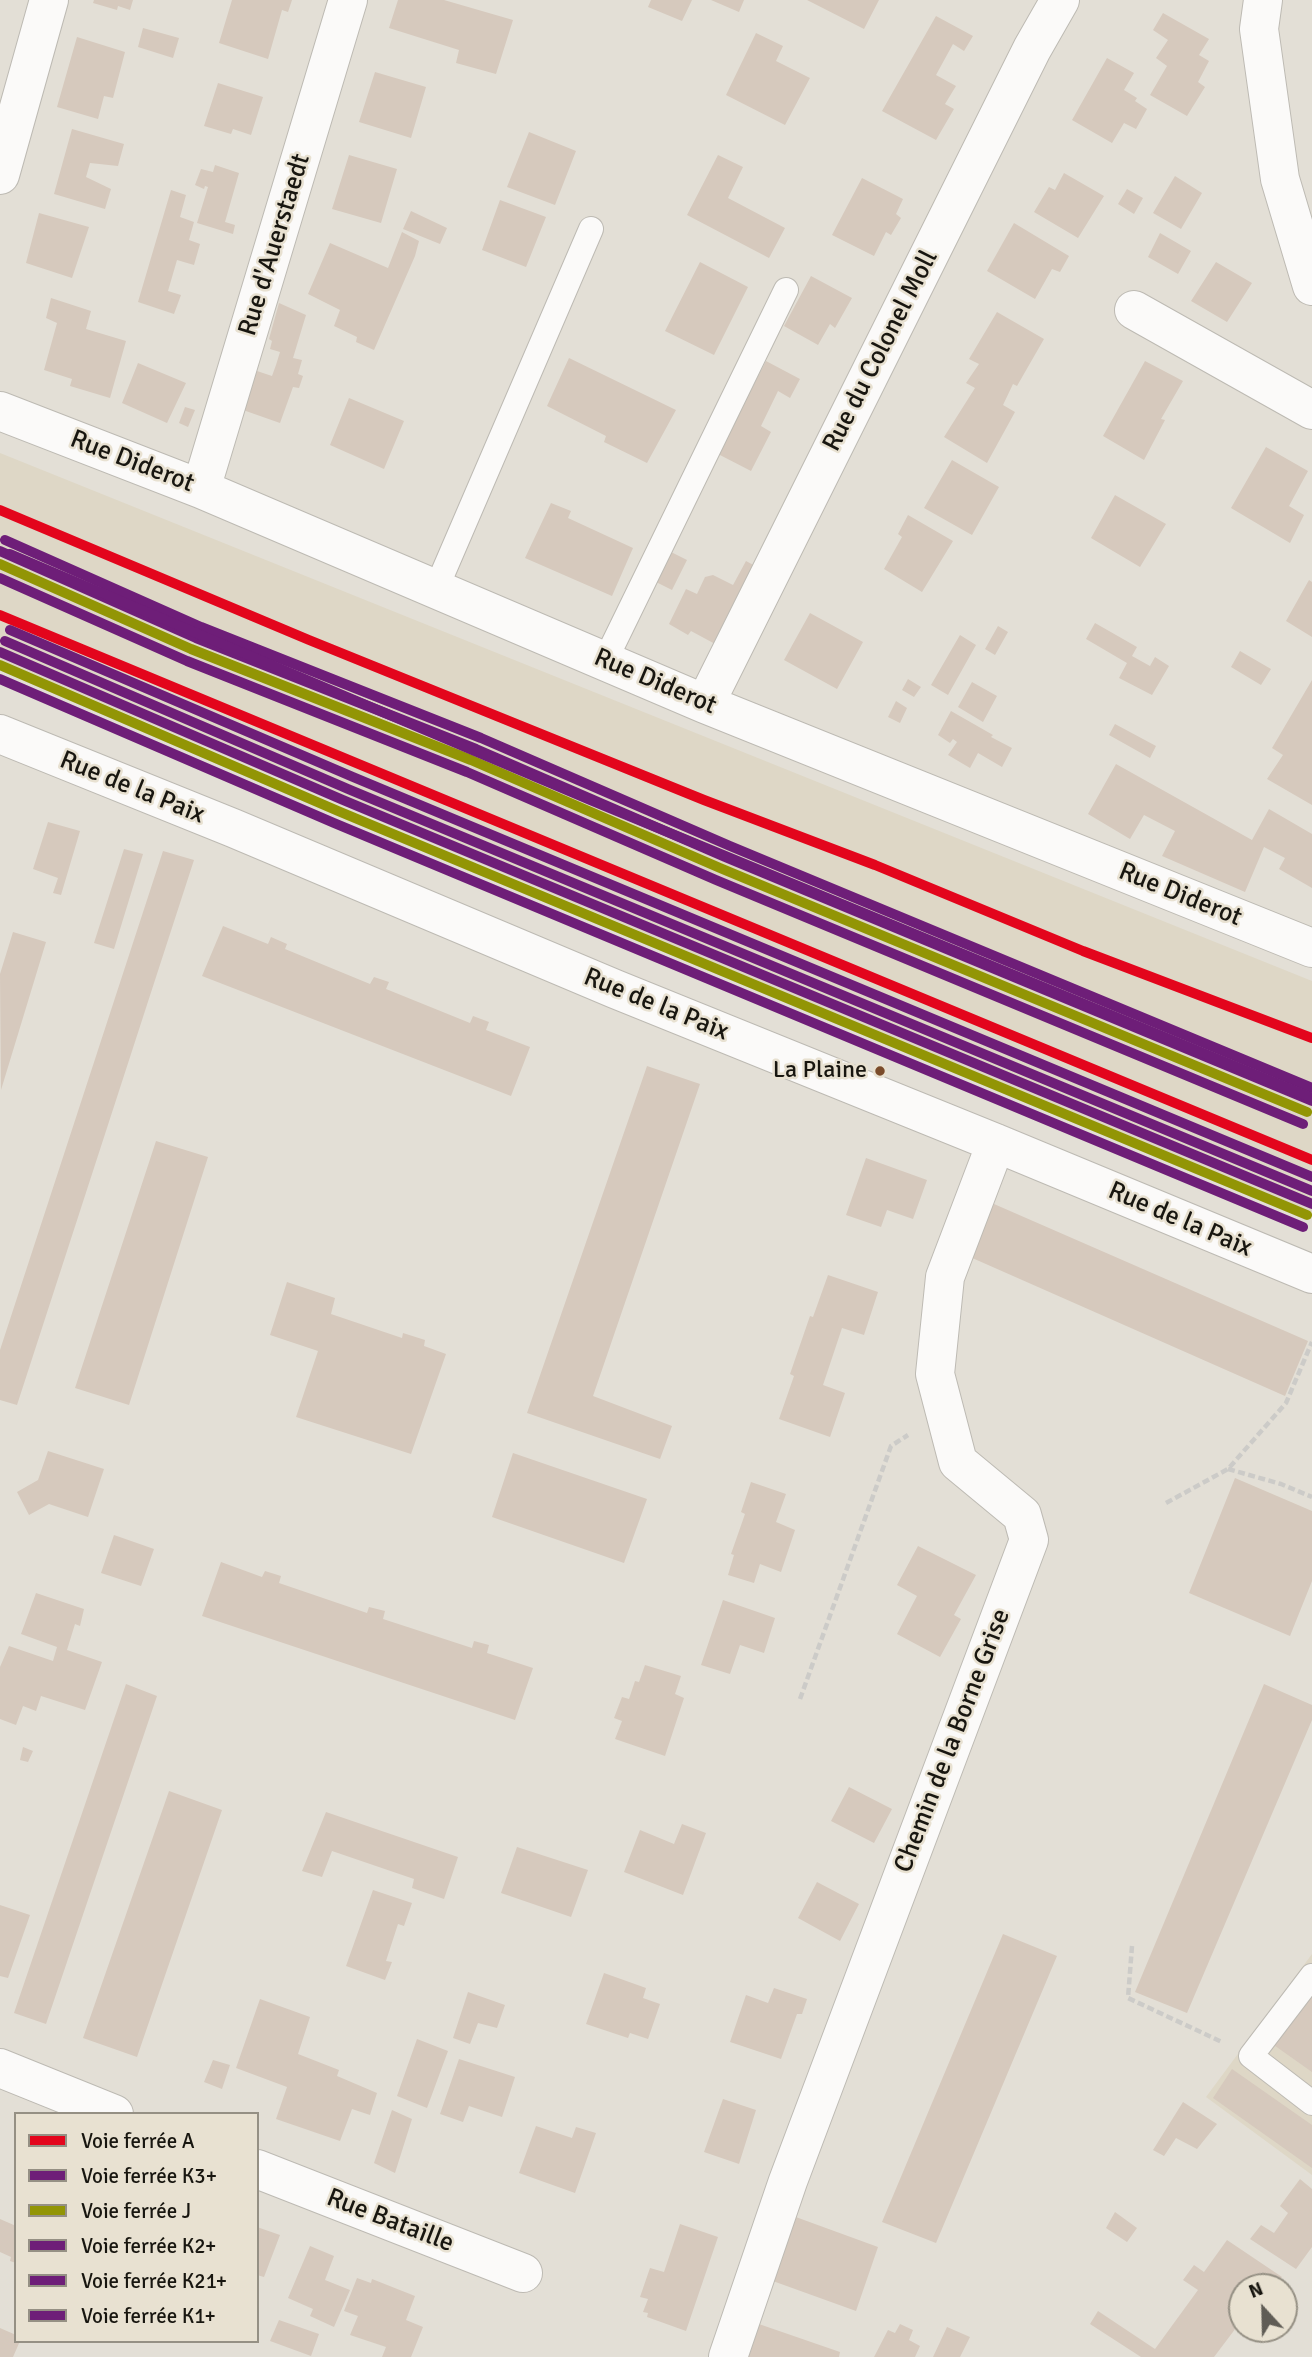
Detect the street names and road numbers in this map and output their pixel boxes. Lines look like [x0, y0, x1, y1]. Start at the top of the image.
street label: Rue d'Auerstaedt [232, 150, 318, 340]
street label: Rue du Colonel Moll [817, 245, 945, 457]
street label: Rue Diderot [66, 424, 198, 500]
street label: Rue Diderot [589, 642, 721, 722]
street label: Rue de la Paix [55, 745, 209, 831]
street label: Rue Diderot [1114, 856, 1246, 934]
street label: Rue de la Paix [579, 962, 733, 1048]
street label: Rue de la Paix [1103, 1176, 1257, 1264]
street label: Chemin de la Borne Grise [888, 1605, 1018, 1877]
street label: Rue Bataille [322, 2182, 458, 2260]

